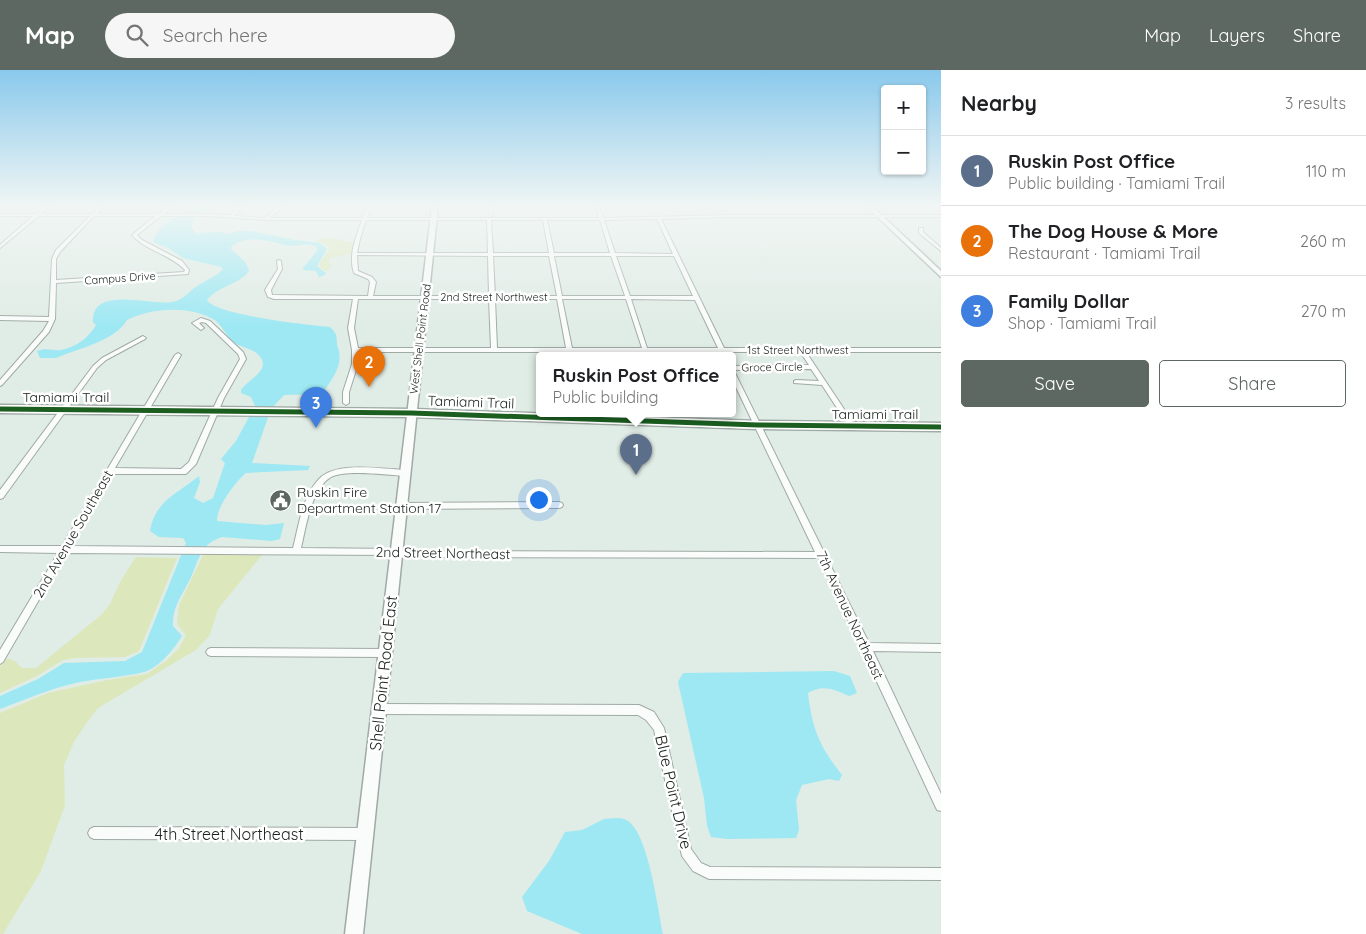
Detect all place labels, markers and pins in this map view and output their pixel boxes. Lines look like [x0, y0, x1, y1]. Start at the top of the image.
pin: 2 [353, 346, 385, 387]
pin: 3 [300, 387, 332, 428]
pin: 1 [620, 434, 652, 475]
place label: Ruskin Fire Department Station 17 [297, 483, 441, 517]
public building icon: Ruskin Fire Department Station 17 [269, 488, 293, 512]

